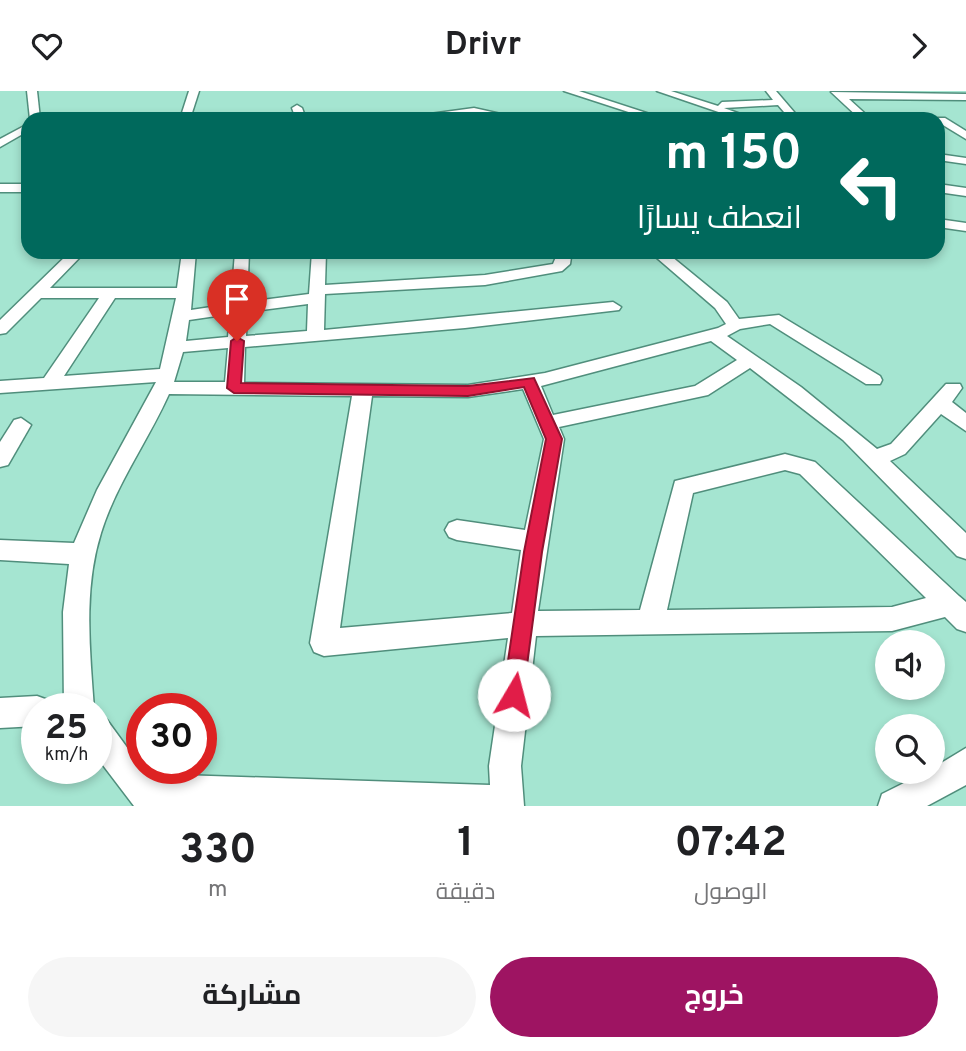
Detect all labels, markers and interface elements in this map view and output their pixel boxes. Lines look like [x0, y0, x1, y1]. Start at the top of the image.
text: Drivr [445, 26, 521, 66]
icon: heart [28, 27, 66, 65]
icon: forward [900, 27, 938, 65]
text: 150 m [665, 125, 802, 187]
icon: left [826, 140, 917, 231]
text: انعطف يسارًا [637, 200, 802, 240]
pin [207, 269, 267, 341]
icon: arrive [218, 280, 256, 318]
map controls [875, 630, 945, 784]
button: sound [875, 630, 945, 700]
position arrow [477, 658, 551, 732]
speed limit sign: 30 [126, 693, 217, 784]
text: 25 [45, 707, 88, 751]
button: search [875, 714, 945, 784]
text: km/h [45, 744, 88, 767]
text: 1 [457, 818, 474, 871]
text: 07:42 [675, 818, 787, 871]
text: 330 [179, 825, 257, 878]
text: m [208, 876, 228, 905]
text: دقيقة [436, 879, 495, 908]
text: الوصول [694, 879, 767, 908]
button: مشاركة [28, 957, 476, 1037]
button: خروج [490, 957, 938, 1037]

